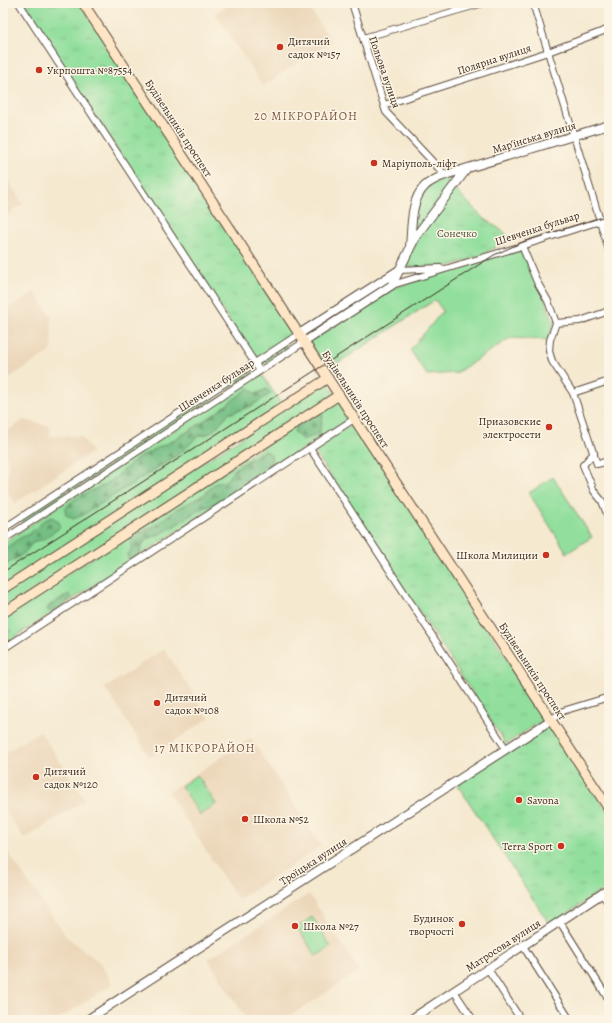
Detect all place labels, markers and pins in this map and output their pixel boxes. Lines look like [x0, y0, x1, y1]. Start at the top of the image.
place label: Дитячий садок №157 [288, 34, 341, 62]
marker: Дитячий садок №157 [275, 42, 285, 52]
place label: Укрпошта №87554 [47, 63, 132, 78]
marker: Укрпошта №87554 [34, 65, 44, 75]
place label: Маріуполь-ліфт [382, 156, 457, 171]
marker: Маріуполь-ліфт [369, 158, 379, 168]
place label: Приазовские электросети [478, 414, 541, 442]
marker: Приазовские электросети [544, 422, 554, 432]
place label: Школа Милиции [456, 548, 538, 563]
marker: Школа Милиции [541, 550, 551, 560]
place label: Дитячий садок №108 [165, 690, 219, 718]
marker: Дитячий садок №108 [152, 698, 162, 708]
place label: Дитячий садок №120 [44, 764, 98, 792]
marker: Дитячий садок №120 [31, 772, 41, 782]
place label: Savona [527, 793, 560, 808]
marker: Savona [514, 795, 524, 805]
place label: Школа №52 [253, 812, 309, 827]
marker: Школа №52 [240, 814, 250, 824]
place label: Terra Sport [502, 839, 553, 854]
marker: Terra Sport [556, 841, 566, 851]
place label: Будинок творчості [409, 911, 454, 939]
place label: Школа №27 [303, 919, 359, 934]
marker: Будинок творчості [457, 919, 467, 929]
marker: Школа №27 [290, 921, 300, 931]

